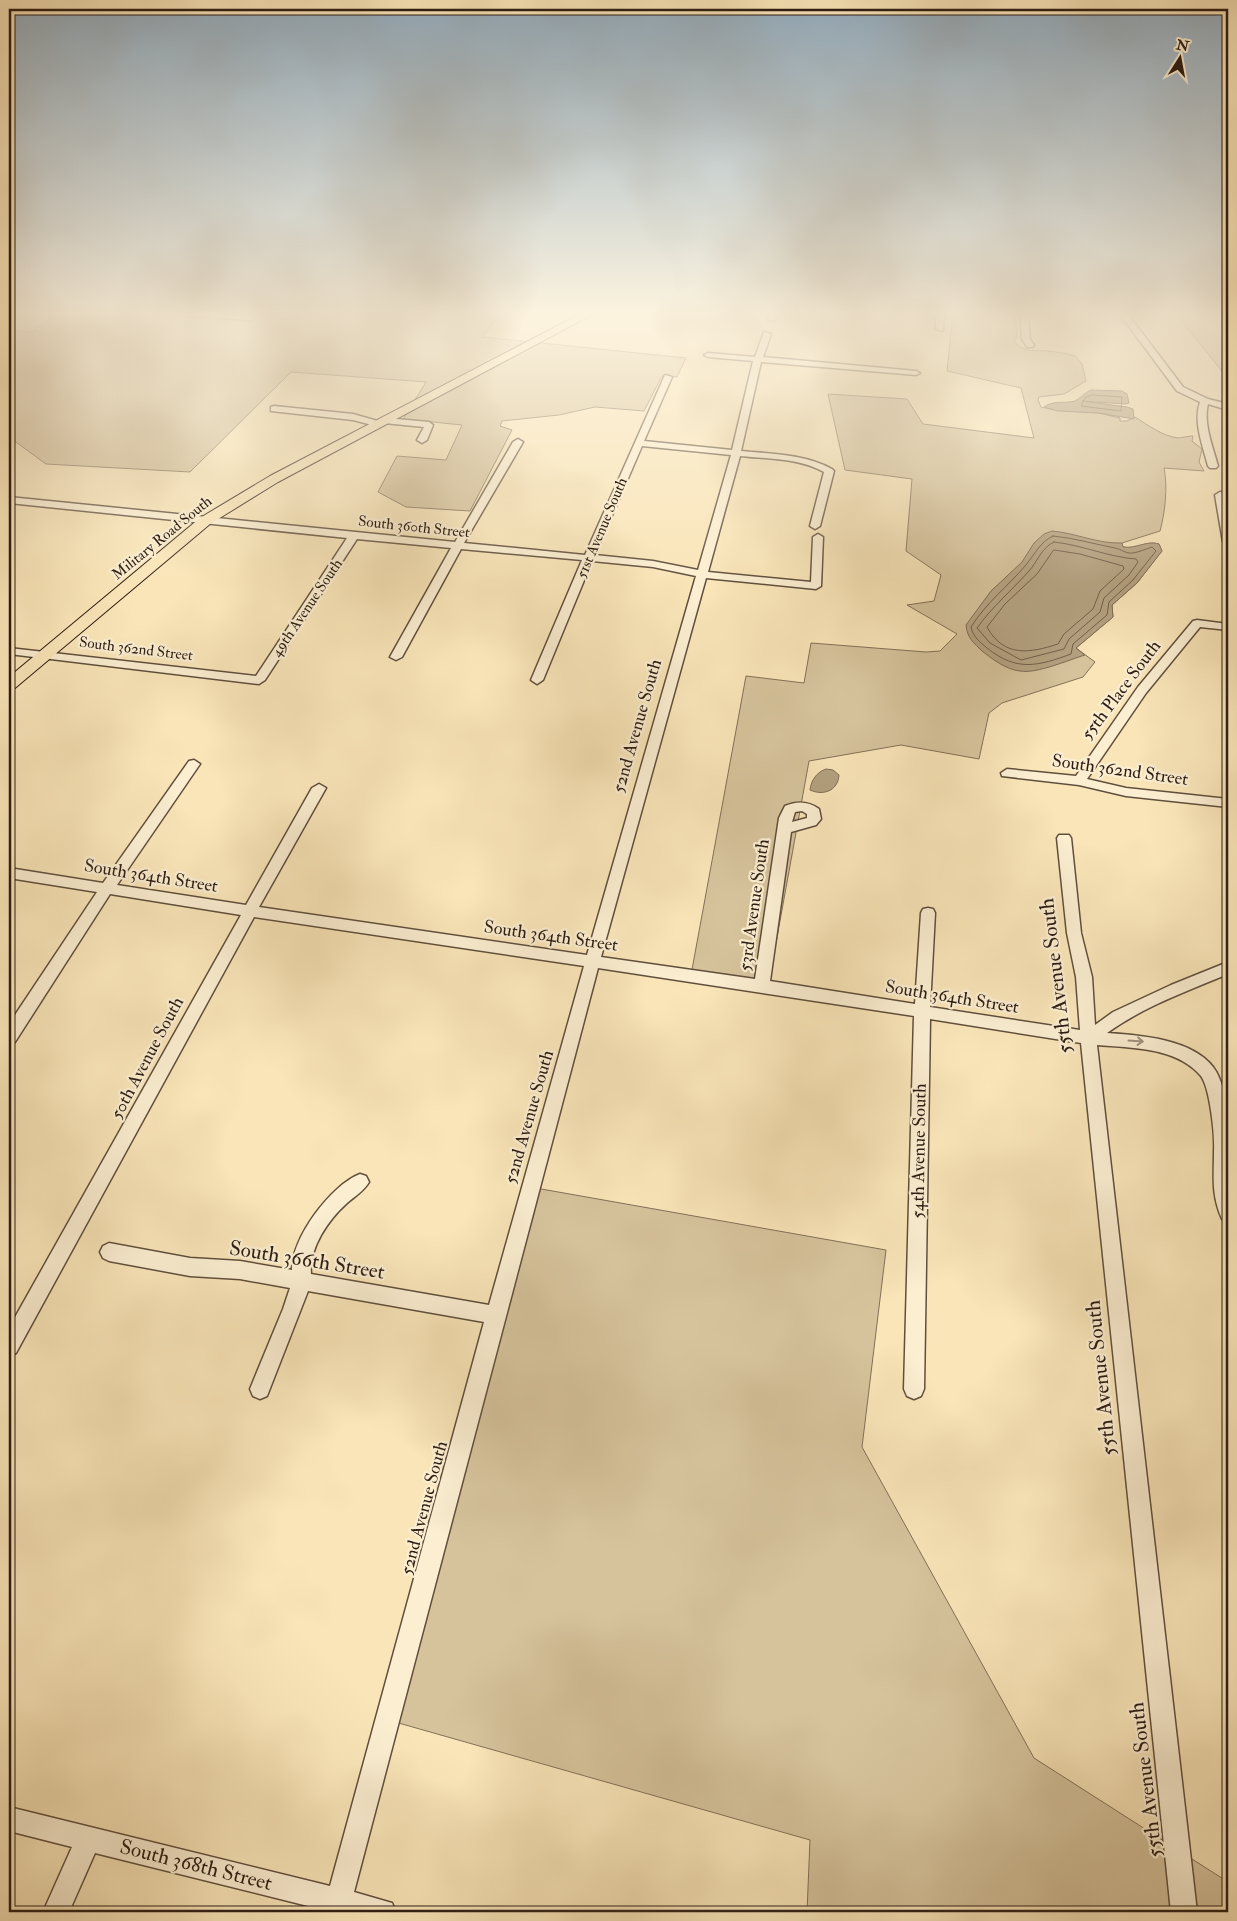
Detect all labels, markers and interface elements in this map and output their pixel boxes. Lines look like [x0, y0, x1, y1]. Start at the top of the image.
north arrow [1154, 32, 1204, 82]
text: N [1174, 36, 1191, 55]
street label: 51st Avenue South [572, 475, 632, 581]
street label: Military Road South [108, 492, 216, 584]
street label: South 360th Street [357, 512, 471, 542]
street label: 49th Avenue South [267, 555, 347, 661]
street label: South 362nd Street [78, 633, 194, 665]
street label: 55th Place South [1076, 635, 1166, 745]
street label: 52nd Avenue South [607, 656, 667, 795]
street label: South 362nd Street [1050, 749, 1190, 791]
street label: 53rd Avenue South [733, 837, 775, 973]
street label: South 364th Street [82, 854, 220, 898]
street label: 55th Avenue South [1033, 897, 1079, 1055]
street label: South 364th Street [482, 915, 620, 957]
street label: South 364th Street [883, 975, 1021, 1019]
street label: 50th Avenue South [105, 992, 189, 1123]
one-way arrow [1128, 1037, 1144, 1046]
street label: 52nd Avenue South [499, 1047, 559, 1186]
street label: 54th Avenue South [906, 1083, 932, 1219]
street label: South 366th Street [227, 1234, 387, 1286]
street label: 55th Avenue South [1079, 1299, 1123, 1457]
street label: 52nd Avenue South [395, 1438, 453, 1578]
street label: 55th Avenue South [1123, 1701, 1169, 1859]
street label: South 368th Street [117, 1833, 275, 1897]

